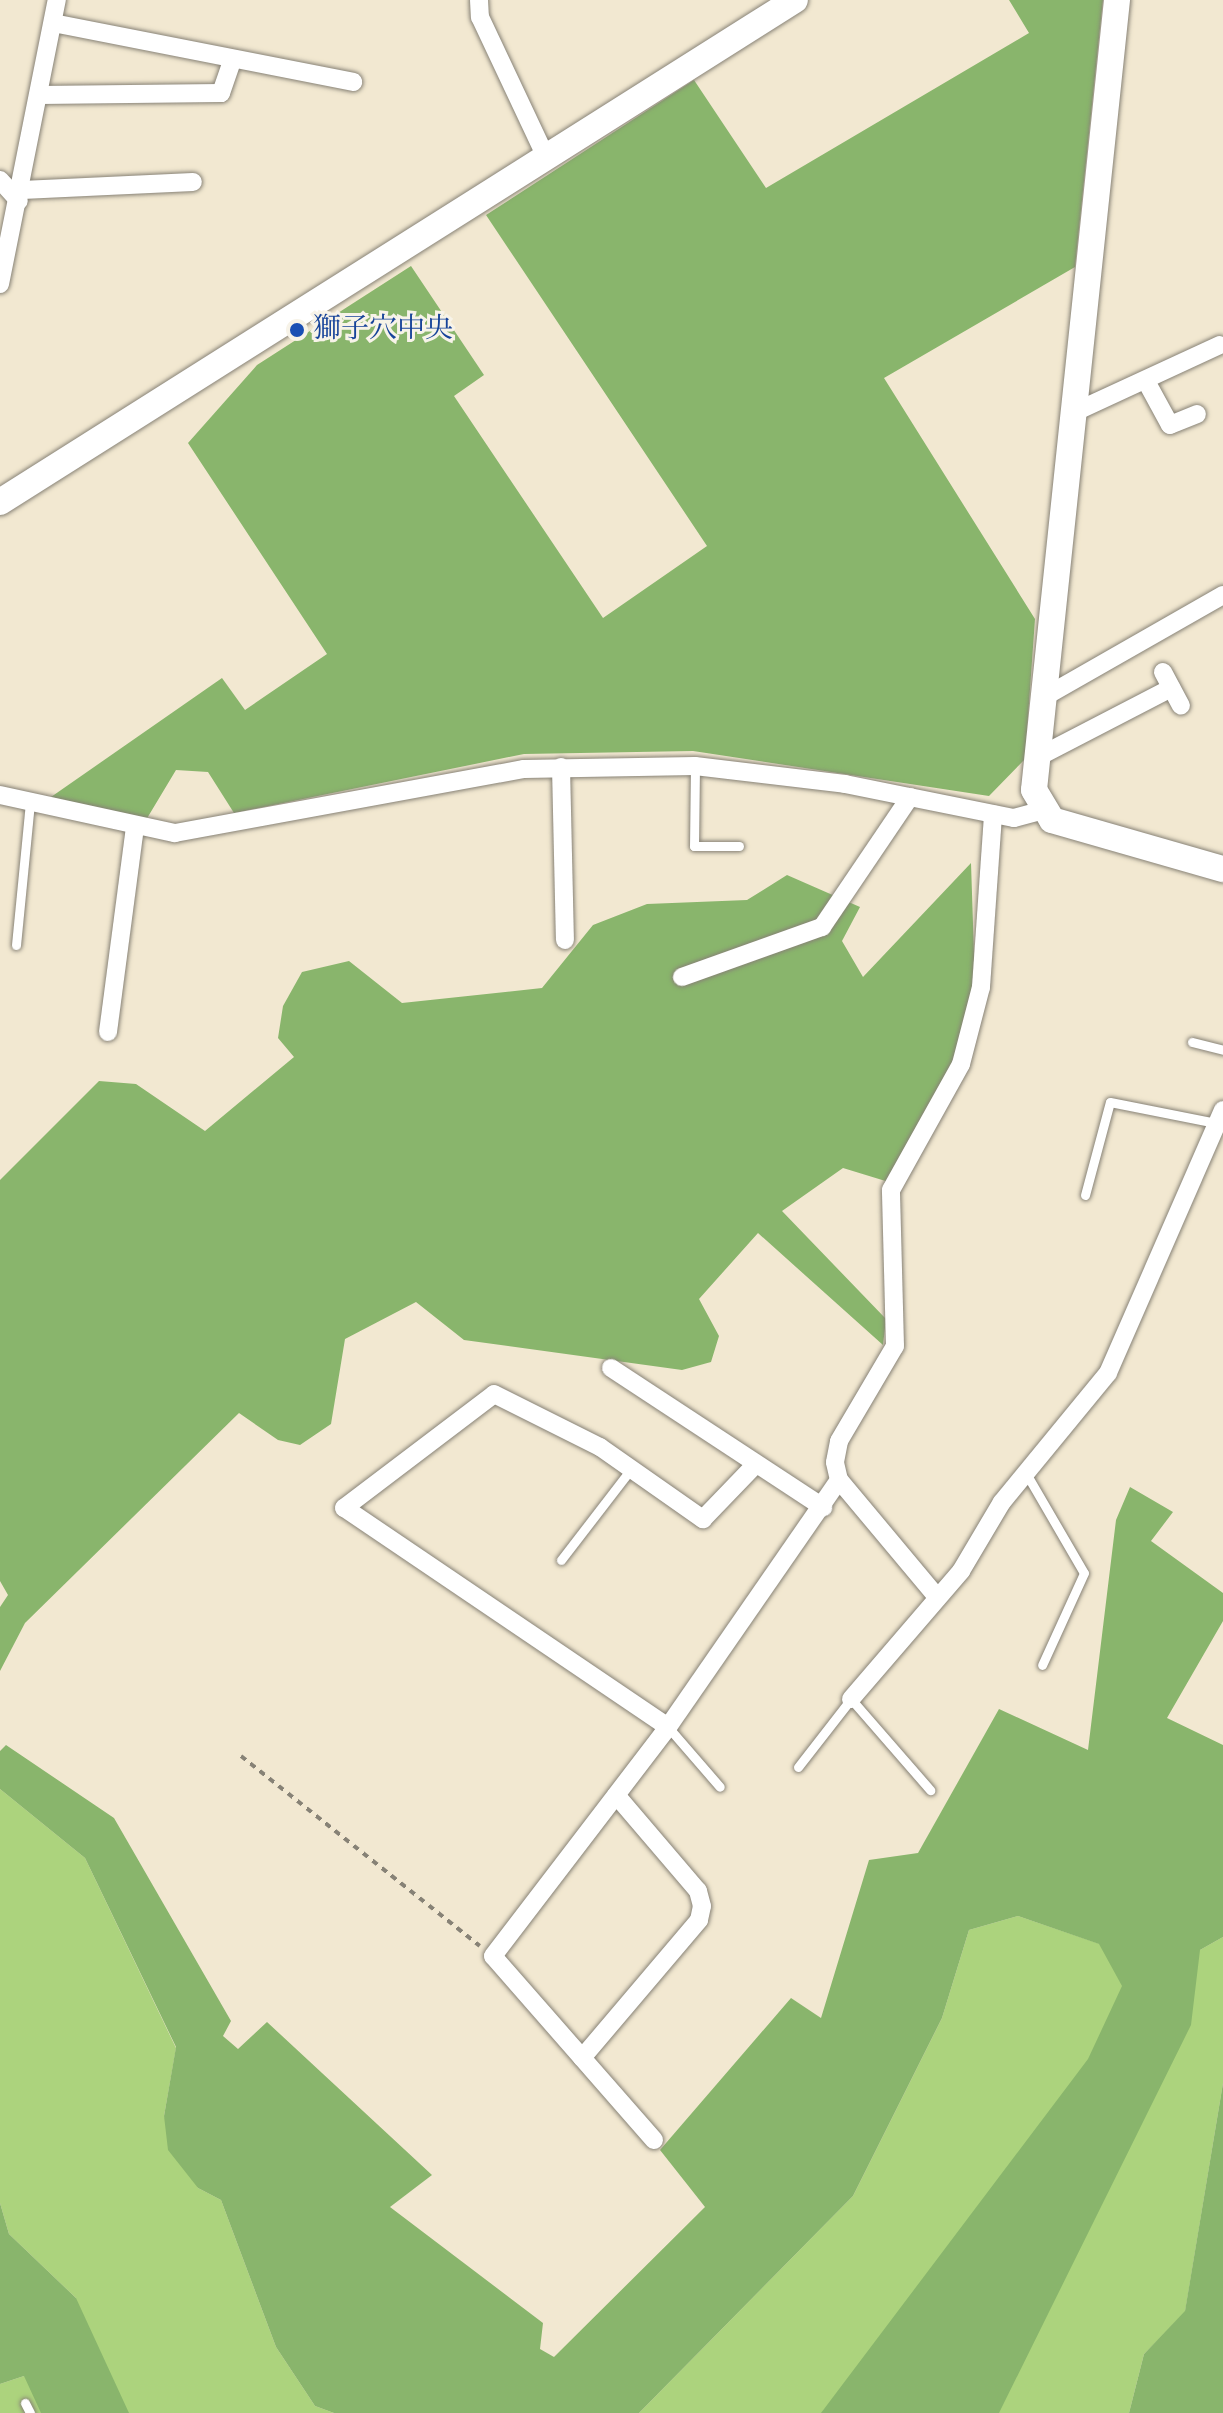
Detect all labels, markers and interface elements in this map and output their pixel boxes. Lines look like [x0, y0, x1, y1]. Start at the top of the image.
place label: 獅子穴中央 [313, 313, 453, 347]
marker: 獅子穴中央 [288, 321, 306, 339]

